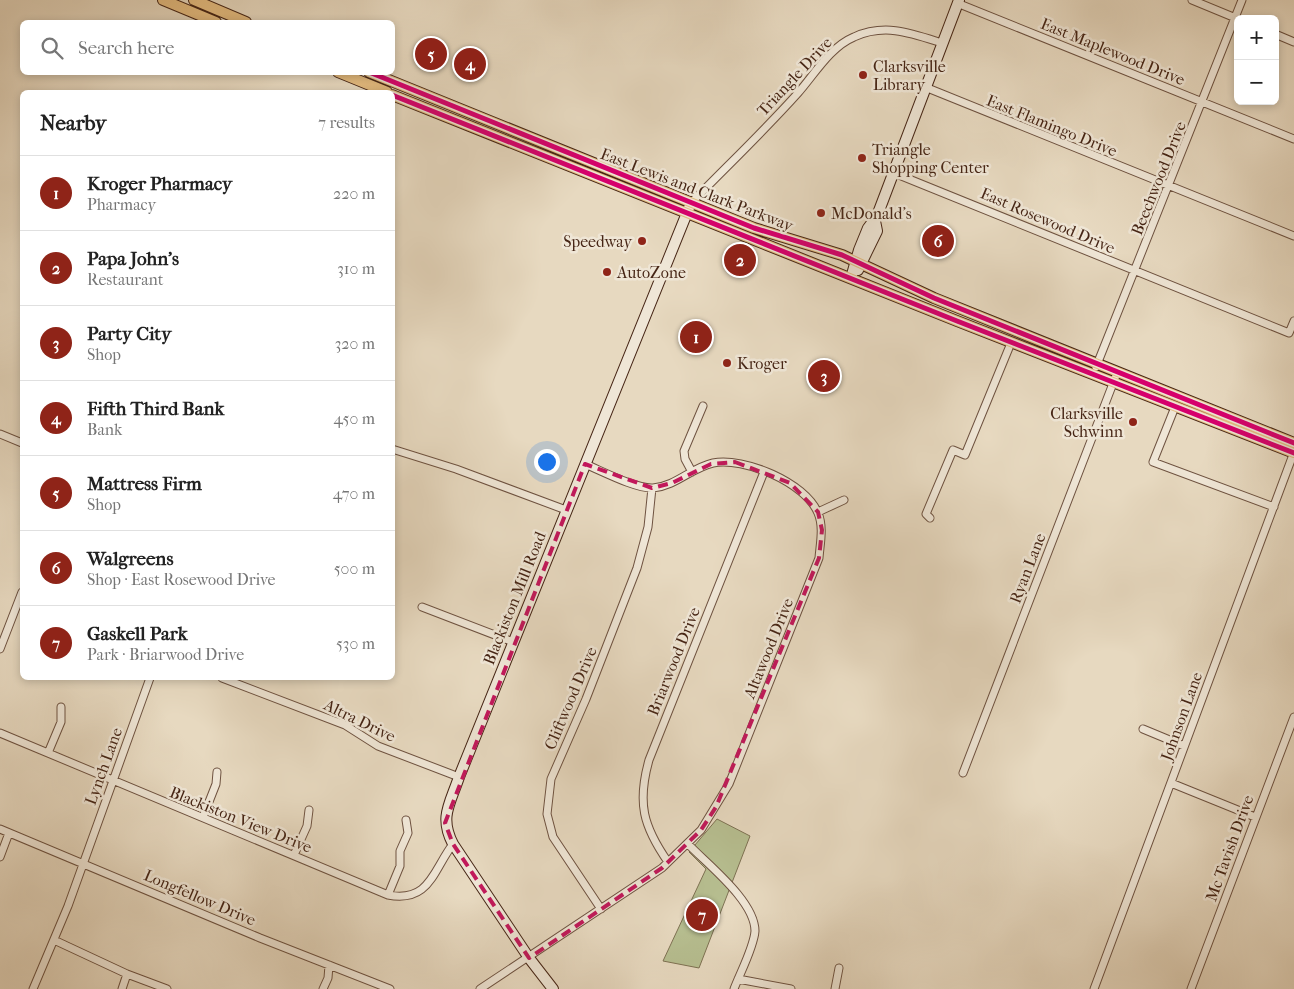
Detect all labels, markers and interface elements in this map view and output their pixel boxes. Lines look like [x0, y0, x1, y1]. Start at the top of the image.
street label: East Maplewood Drive [1038, 14, 1188, 89]
map controls [1234, 15, 1279, 105]
button: + [1234, 15, 1279, 60]
search box [20, 20, 395, 75]
street label: Triangle Drive [753, 33, 836, 120]
icon: search [38, 34, 66, 62]
pin: 5 [415, 35, 447, 73]
text: Search here [78, 37, 174, 59]
pin: 4 [454, 45, 486, 83]
place label: Clarksville Library [873, 57, 946, 94]
button: − [1234, 60, 1279, 105]
marker: Clarksville Library [857, 69, 869, 81]
street label: East Flamingo Drive [984, 91, 1120, 160]
text: Nearby [40, 111, 106, 135]
text: 7 results [318, 113, 375, 132]
street label: Beechwood Drive [1127, 118, 1190, 238]
place label: Triangle Shopping Center [872, 140, 989, 177]
street label: East Lewis and Clark Parkway [598, 144, 796, 235]
marker: Triangle Shopping Center [856, 152, 868, 164]
text: Kroger Pharmacy [87, 173, 232, 195]
street label: East Rosewood Drive [978, 183, 1118, 257]
text: 1 [53, 184, 59, 203]
text: 220 m [333, 184, 375, 203]
text: Pharmacy [87, 195, 156, 214]
place label: McDonald's [831, 204, 912, 223]
marker: McDonald's [815, 207, 827, 219]
pin: 6 [922, 222, 954, 260]
place label: Speedway [563, 232, 632, 251]
marker: Speedway [636, 235, 648, 247]
pin: 2 [724, 241, 756, 279]
text: Papa John's [87, 248, 179, 270]
text: 2 [52, 259, 60, 278]
text: 310 m [337, 259, 375, 278]
place label: AutoZone [616, 263, 686, 282]
marker: AutoZone [601, 266, 613, 278]
text: Restaurant [87, 270, 163, 289]
pin: 1 [680, 318, 712, 356]
text: Party City [87, 323, 171, 345]
text: 3 [53, 334, 59, 353]
text: 320 m [335, 334, 375, 353]
text: Shop [87, 345, 121, 364]
place label: Kroger [737, 354, 787, 373]
marker: Kroger [721, 357, 733, 369]
pin: 3 [808, 357, 840, 395]
text: Fifth Third Bank [87, 398, 224, 420]
place label: Clarksville Schwinn [1050, 404, 1124, 441]
text: 4 [51, 409, 61, 428]
text: 450 m [334, 409, 375, 428]
marker: Clarksville Schwinn [1127, 416, 1139, 428]
text: Bank [87, 420, 122, 439]
your location [534, 449, 560, 475]
text: Mattress Firm [87, 473, 202, 495]
text: 5 [53, 484, 59, 503]
text: 470 m [333, 484, 375, 503]
text: Shop [87, 495, 121, 514]
street label: Blackiston Mill Road [479, 529, 550, 667]
street label: Ryan Lane [1005, 530, 1050, 606]
text: Walgreens [87, 548, 173, 570]
text: 6 [52, 559, 60, 578]
text: 500 m [334, 559, 375, 578]
text: Shop · East Rosewood Drive [87, 570, 276, 589]
street label: Altawood Drive [739, 595, 797, 702]
street label: Briarwood Drive [643, 604, 704, 718]
text: Gaskell Park [87, 623, 187, 645]
text: 7 [52, 634, 60, 653]
text: 530 m [336, 634, 375, 653]
street label: Cliftwood Drive [540, 644, 601, 753]
text: Park · Briarwood Drive [87, 645, 244, 664]
street label: Johnson Lane [1156, 669, 1206, 765]
street label: Altra Drive [320, 695, 399, 746]
street label: Lynch Lane [81, 725, 126, 807]
street label: Blackiston View Drive [167, 782, 315, 857]
street label: Mc Tavish Drive [1201, 792, 1258, 904]
street label: Longfellow Drive [141, 865, 259, 930]
pin: 7 [686, 896, 718, 934]

